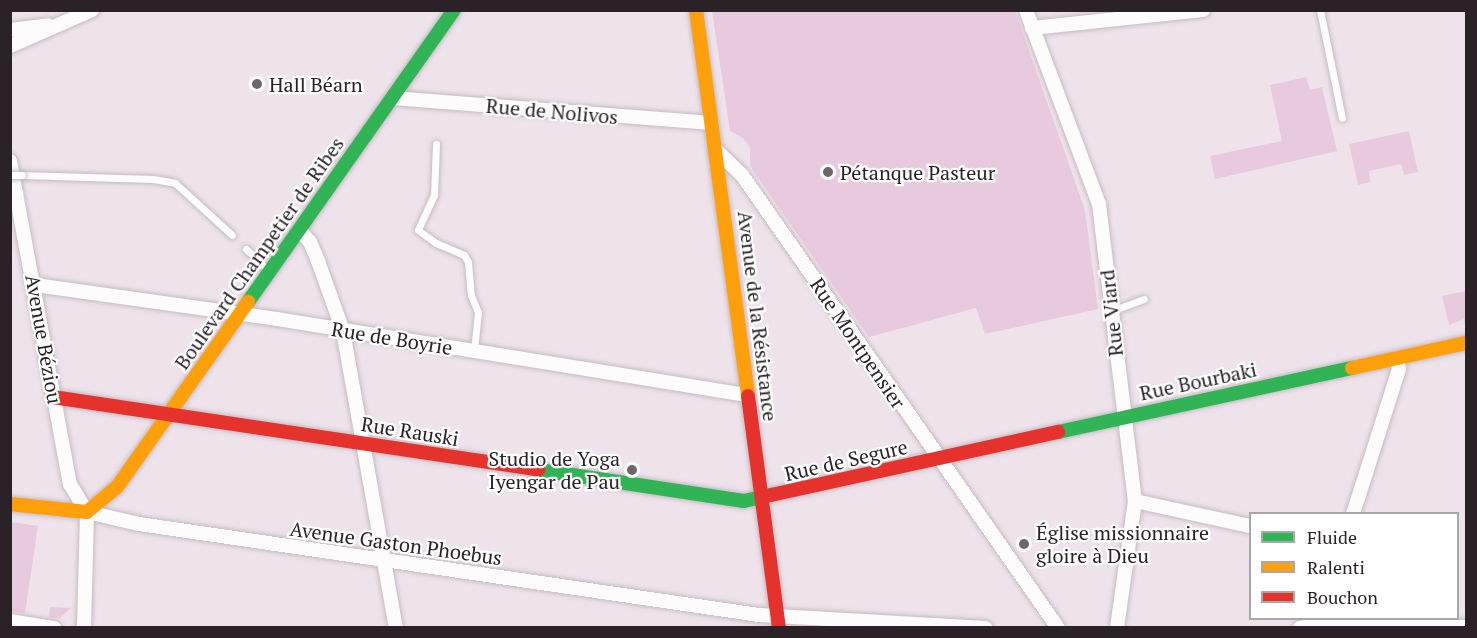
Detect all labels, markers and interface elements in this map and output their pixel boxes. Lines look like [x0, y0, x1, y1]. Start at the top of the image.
place label: Hall Béarn [269, 72, 363, 96]
marker: Hall Béarn [250, 77, 264, 91]
street label: Rue de Nolivos [485, 93, 619, 129]
street label: Boulevard Champetier de Ribes [169, 132, 349, 374]
place label: Pétanque Pasteur [840, 160, 995, 184]
marker: Pétanque Pasteur [821, 165, 835, 179]
street label: Avenue de la Résistance [733, 210, 783, 422]
street label: Rue Viard [1094, 268, 1128, 358]
street label: Avenue Béziou [21, 273, 67, 405]
street label: Rue Montpensier [805, 273, 911, 413]
street label: Rue de Boyrie [330, 317, 454, 359]
street label: Rue Bourbaki [1137, 357, 1259, 405]
street label: Rue Rauski [359, 411, 461, 451]
street label: Rue de Segure [782, 434, 910, 486]
place label: Studio de Yoga Iyengar de Pau [489, 446, 620, 493]
marker: Studio de Yoga Iyengar de Pau [625, 463, 639, 477]
legend [1249, 512, 1459, 620]
street label: Avenue Gaston Phoebus [288, 516, 504, 570]
place label: Église missionnaire gloire à Dieu [1036, 520, 1209, 567]
text: Fluide [1307, 525, 1357, 549]
marker: Église missionnaire gloire à Dieu [1017, 537, 1031, 551]
text: Ralenti [1307, 555, 1365, 579]
text: Bouchon [1307, 585, 1378, 609]

